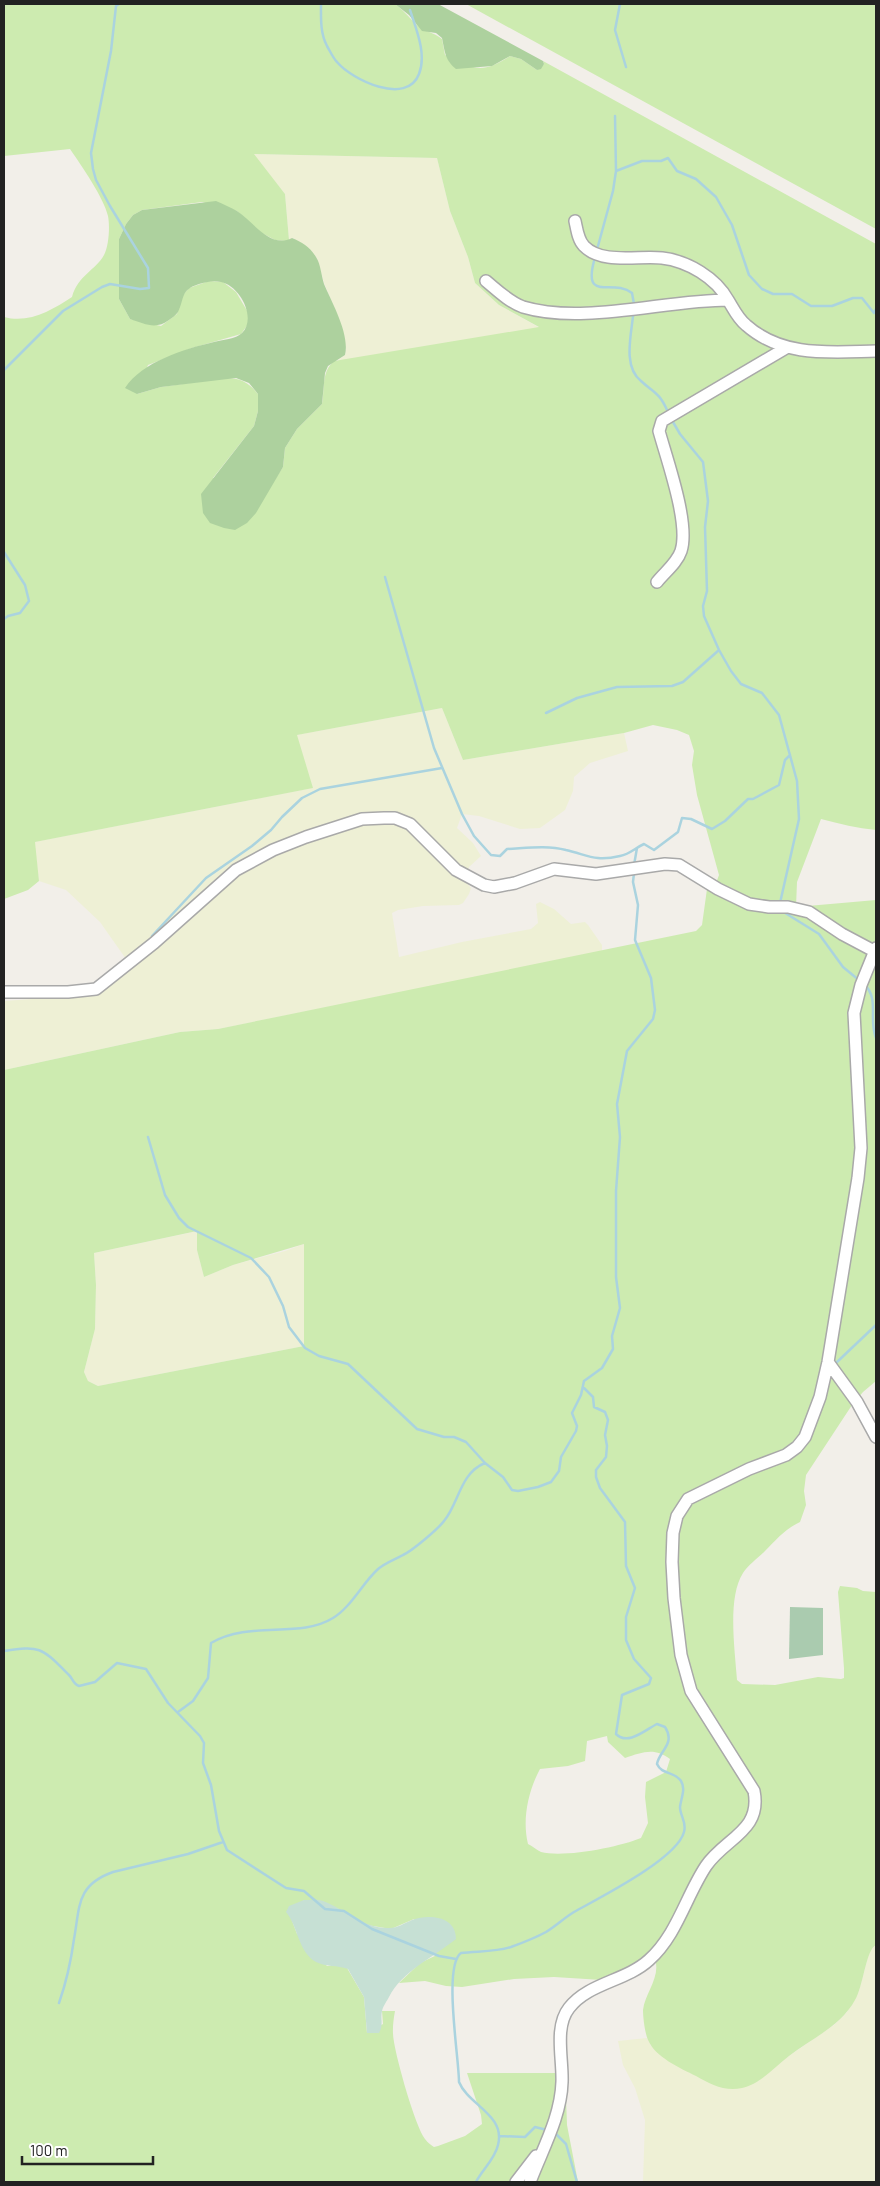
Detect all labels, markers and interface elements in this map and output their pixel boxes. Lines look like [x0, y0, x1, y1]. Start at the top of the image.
scale bar [22, 2134, 154, 2166]
text: 100 m [30, 2141, 68, 2159]

